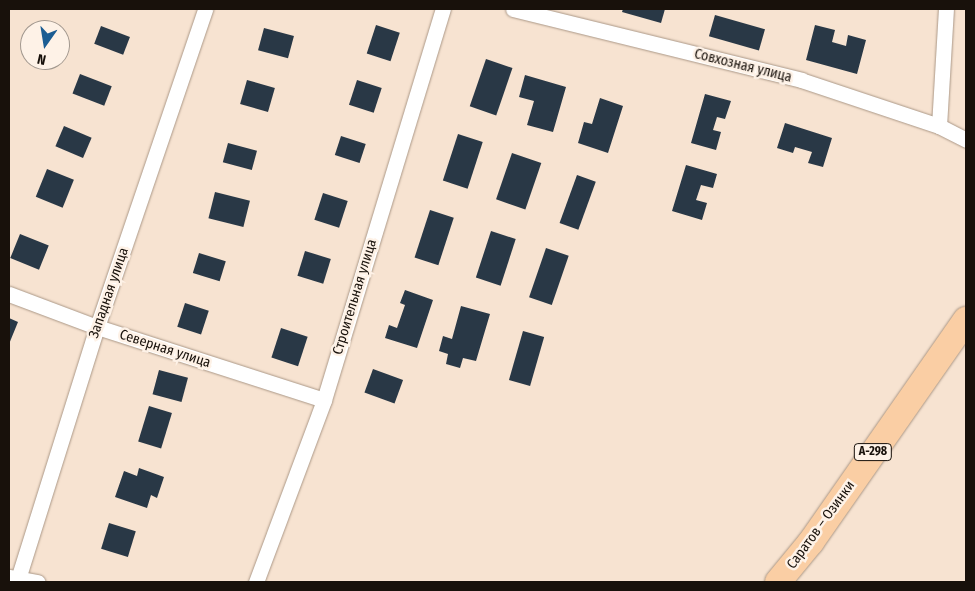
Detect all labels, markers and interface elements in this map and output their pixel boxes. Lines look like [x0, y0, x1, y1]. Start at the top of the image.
north arrow [20, 20, 70, 70]
street label: Совхозная улица [693, 46, 793, 86]
text: N [36, 50, 48, 68]
street label: Строительная улица [329, 237, 381, 357]
street label: Западная улица [86, 246, 132, 340]
street label: Северная улица [117, 326, 213, 372]
road number: А-298 [853, 442, 893, 462]
street label: Саратов – Озинки [783, 478, 859, 572]

